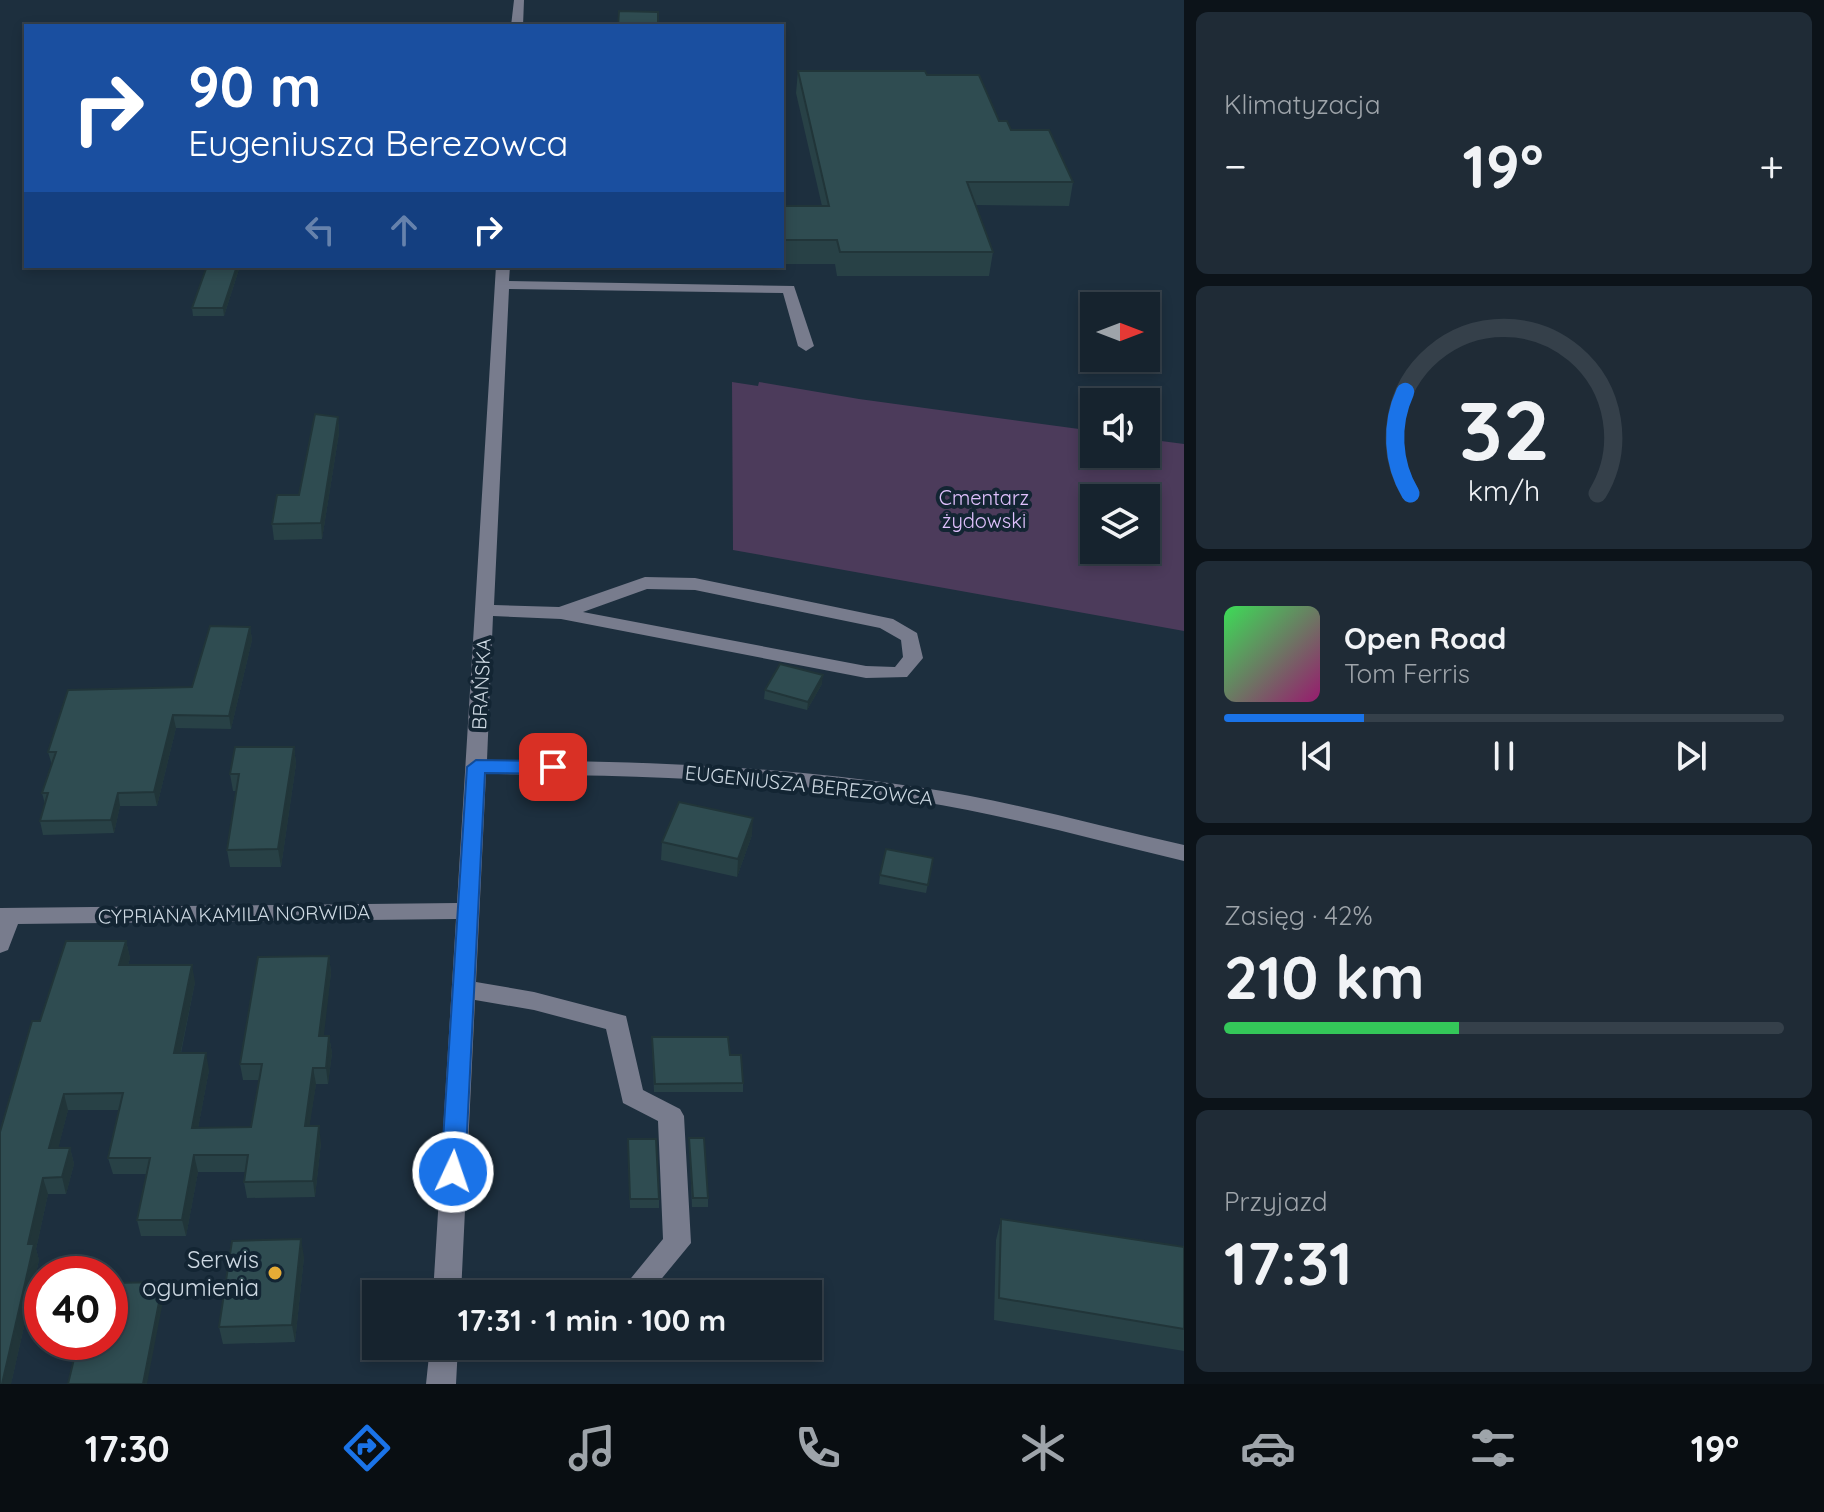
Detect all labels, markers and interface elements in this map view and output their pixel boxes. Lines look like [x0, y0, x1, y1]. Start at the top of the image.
text: 90 m [188, 51, 322, 121]
icon: right [56, 56, 160, 160]
text: Klimatyzacja [1224, 88, 1381, 121]
text: Eugeniusza Berezowca [188, 120, 568, 165]
text: 19° [1463, 128, 1544, 203]
text: − [1224, 138, 1247, 193]
text: + [1759, 138, 1784, 193]
icon: left [298, 208, 342, 252]
icon: ahead [382, 208, 426, 252]
icon: right [466, 208, 510, 252]
north arrow [1080, 292, 1160, 372]
map controls [1080, 292, 1160, 564]
text: 32 [1458, 376, 1550, 480]
button: sound [1080, 388, 1160, 468]
text: km/h [1468, 472, 1540, 508]
button: layers [1080, 484, 1160, 564]
park label: Cmentarz żydowski [939, 485, 1029, 533]
text: Open Road [1344, 619, 1506, 657]
street label: BRAŃSKA [466, 638, 496, 730]
text: Tom Ferris [1344, 657, 1470, 690]
pin [519, 733, 587, 801]
icon: previous [1295, 734, 1339, 778]
icon: pause [1482, 734, 1526, 778]
icon: next [1669, 734, 1713, 778]
icon: arrive [531, 745, 575, 789]
street label: EUGENIUSZA BEREZOWCA [684, 760, 934, 810]
street label: CYPRIANA KAMILA NORWIDA [98, 899, 370, 929]
text: Zasięg · 42% [1224, 899, 1373, 932]
text: 210 km [1224, 939, 1425, 1014]
position arrow [411, 1130, 495, 1214]
text: Przyjazd [1224, 1185, 1327, 1218]
text: 17:31 [1224, 1225, 1352, 1300]
place label: Serwis ogumienia [142, 1244, 259, 1302]
speed limit sign: 40 [24, 1256, 128, 1360]
marker: Serwis ogumienia [266, 1264, 284, 1282]
text: 17:31 · 1 min · 100 m [458, 1301, 726, 1339]
icon: directions [339, 1420, 395, 1476]
icon: music [564, 1420, 620, 1476]
icon: phone [790, 1420, 846, 1476]
icon: climate [1015, 1420, 1071, 1476]
icon: car [1240, 1420, 1296, 1476]
icon: filters [1465, 1420, 1521, 1476]
text: 17:30 [85, 1426, 170, 1471]
text: 19° [1691, 1426, 1739, 1471]

